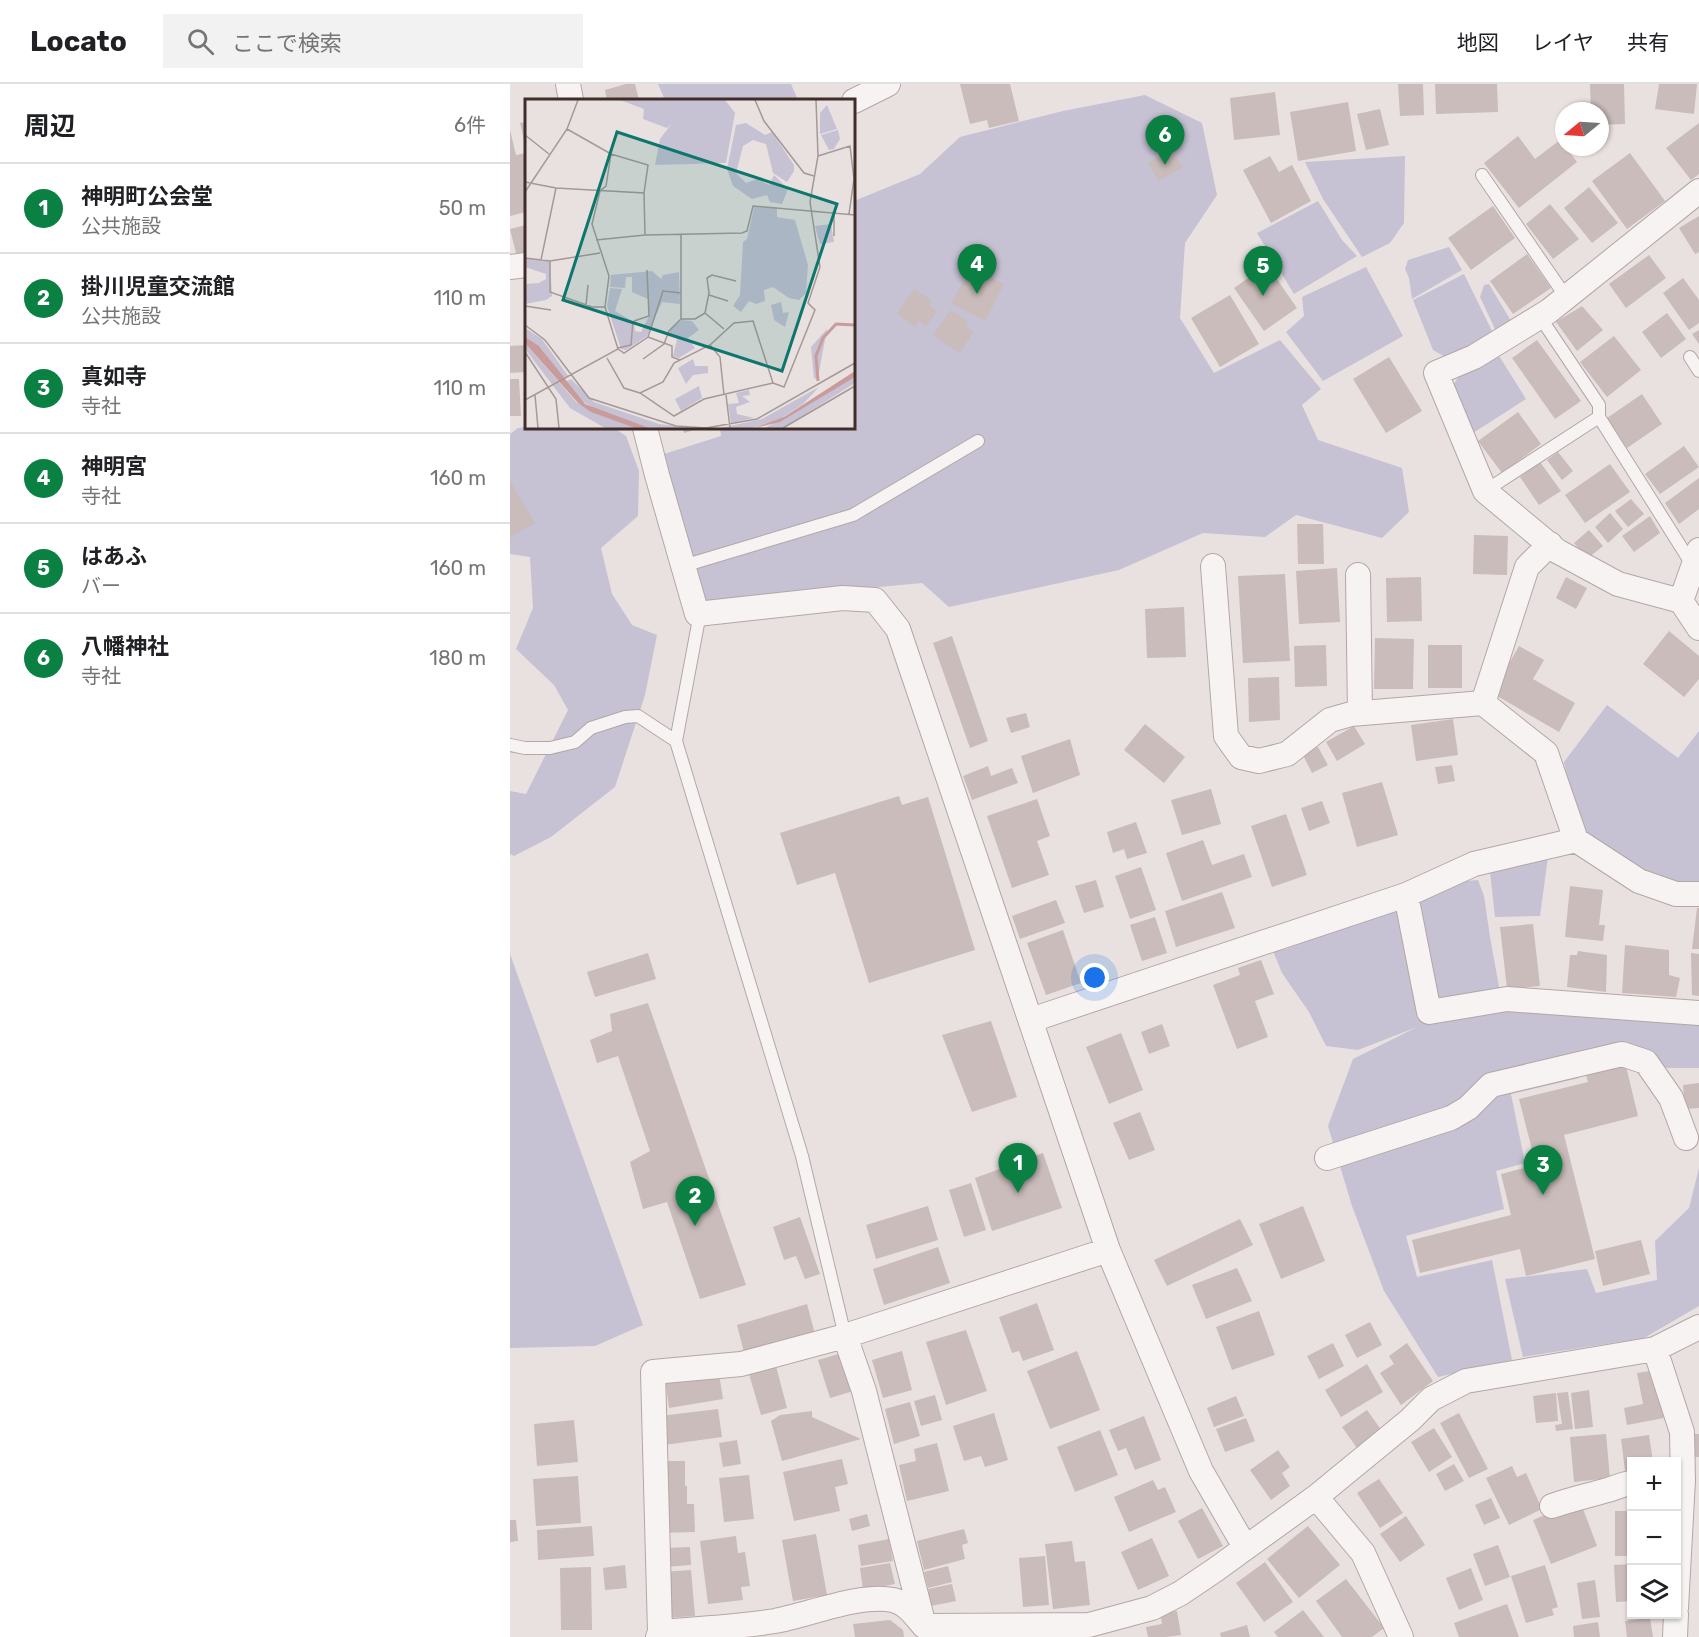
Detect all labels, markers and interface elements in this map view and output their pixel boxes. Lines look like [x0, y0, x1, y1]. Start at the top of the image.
search box [163, 14, 583, 68]
text: Locato [30, 25, 127, 58]
icon: search [184, 25, 217, 58]
text: ここで検索 [232, 30, 342, 57]
text: 地図 [1457, 30, 1499, 55]
text: レイヤ [1532, 30, 1594, 55]
text: 共有 [1627, 30, 1669, 55]
inset map [525, 99, 855, 429]
north arrow [1555, 102, 1609, 156]
text: 周辺 [24, 111, 76, 142]
text: 6件 [454, 113, 486, 137]
pin: 6 [1146, 116, 1184, 165]
text: 神明町公会堂 [81, 183, 213, 210]
text: 1 [39, 196, 48, 220]
text: 50 m [439, 196, 486, 220]
text: 公共施設 [81, 214, 161, 238]
pin: 4 [958, 244, 996, 294]
pin: 5 [1244, 246, 1282, 296]
text: 掛川児童交流館 [81, 273, 235, 300]
text: 2 [37, 286, 50, 310]
text: 110 m [434, 286, 486, 310]
text: 公共施設 [81, 304, 161, 328]
text: 真如寺 [81, 363, 147, 390]
text: 3 [37, 376, 50, 400]
text: 110 m [434, 376, 486, 400]
text: 寺社 [81, 394, 121, 418]
text: 神明宮 [81, 453, 147, 480]
text: 4 [37, 466, 50, 490]
text: 160 m [430, 466, 486, 490]
text: 寺社 [81, 484, 121, 508]
text: はあふ [81, 543, 147, 570]
text: 5 [37, 556, 50, 580]
text: 160 m [430, 556, 486, 580]
text: バー [81, 574, 121, 598]
text: 八幡神社 [81, 633, 169, 660]
text: 6 [37, 646, 50, 670]
text: 180 m [429, 646, 486, 670]
text: 寺社 [81, 664, 121, 688]
your location [1080, 963, 1109, 992]
pin: 1 [998, 1144, 1038, 1193]
pin: 3 [1524, 1146, 1562, 1195]
pin: 2 [676, 1176, 714, 1226]
map controls [1627, 1457, 1681, 1619]
button: + [1627, 1457, 1681, 1511]
button: − [1627, 1511, 1681, 1565]
button: layers [1627, 1565, 1681, 1619]

